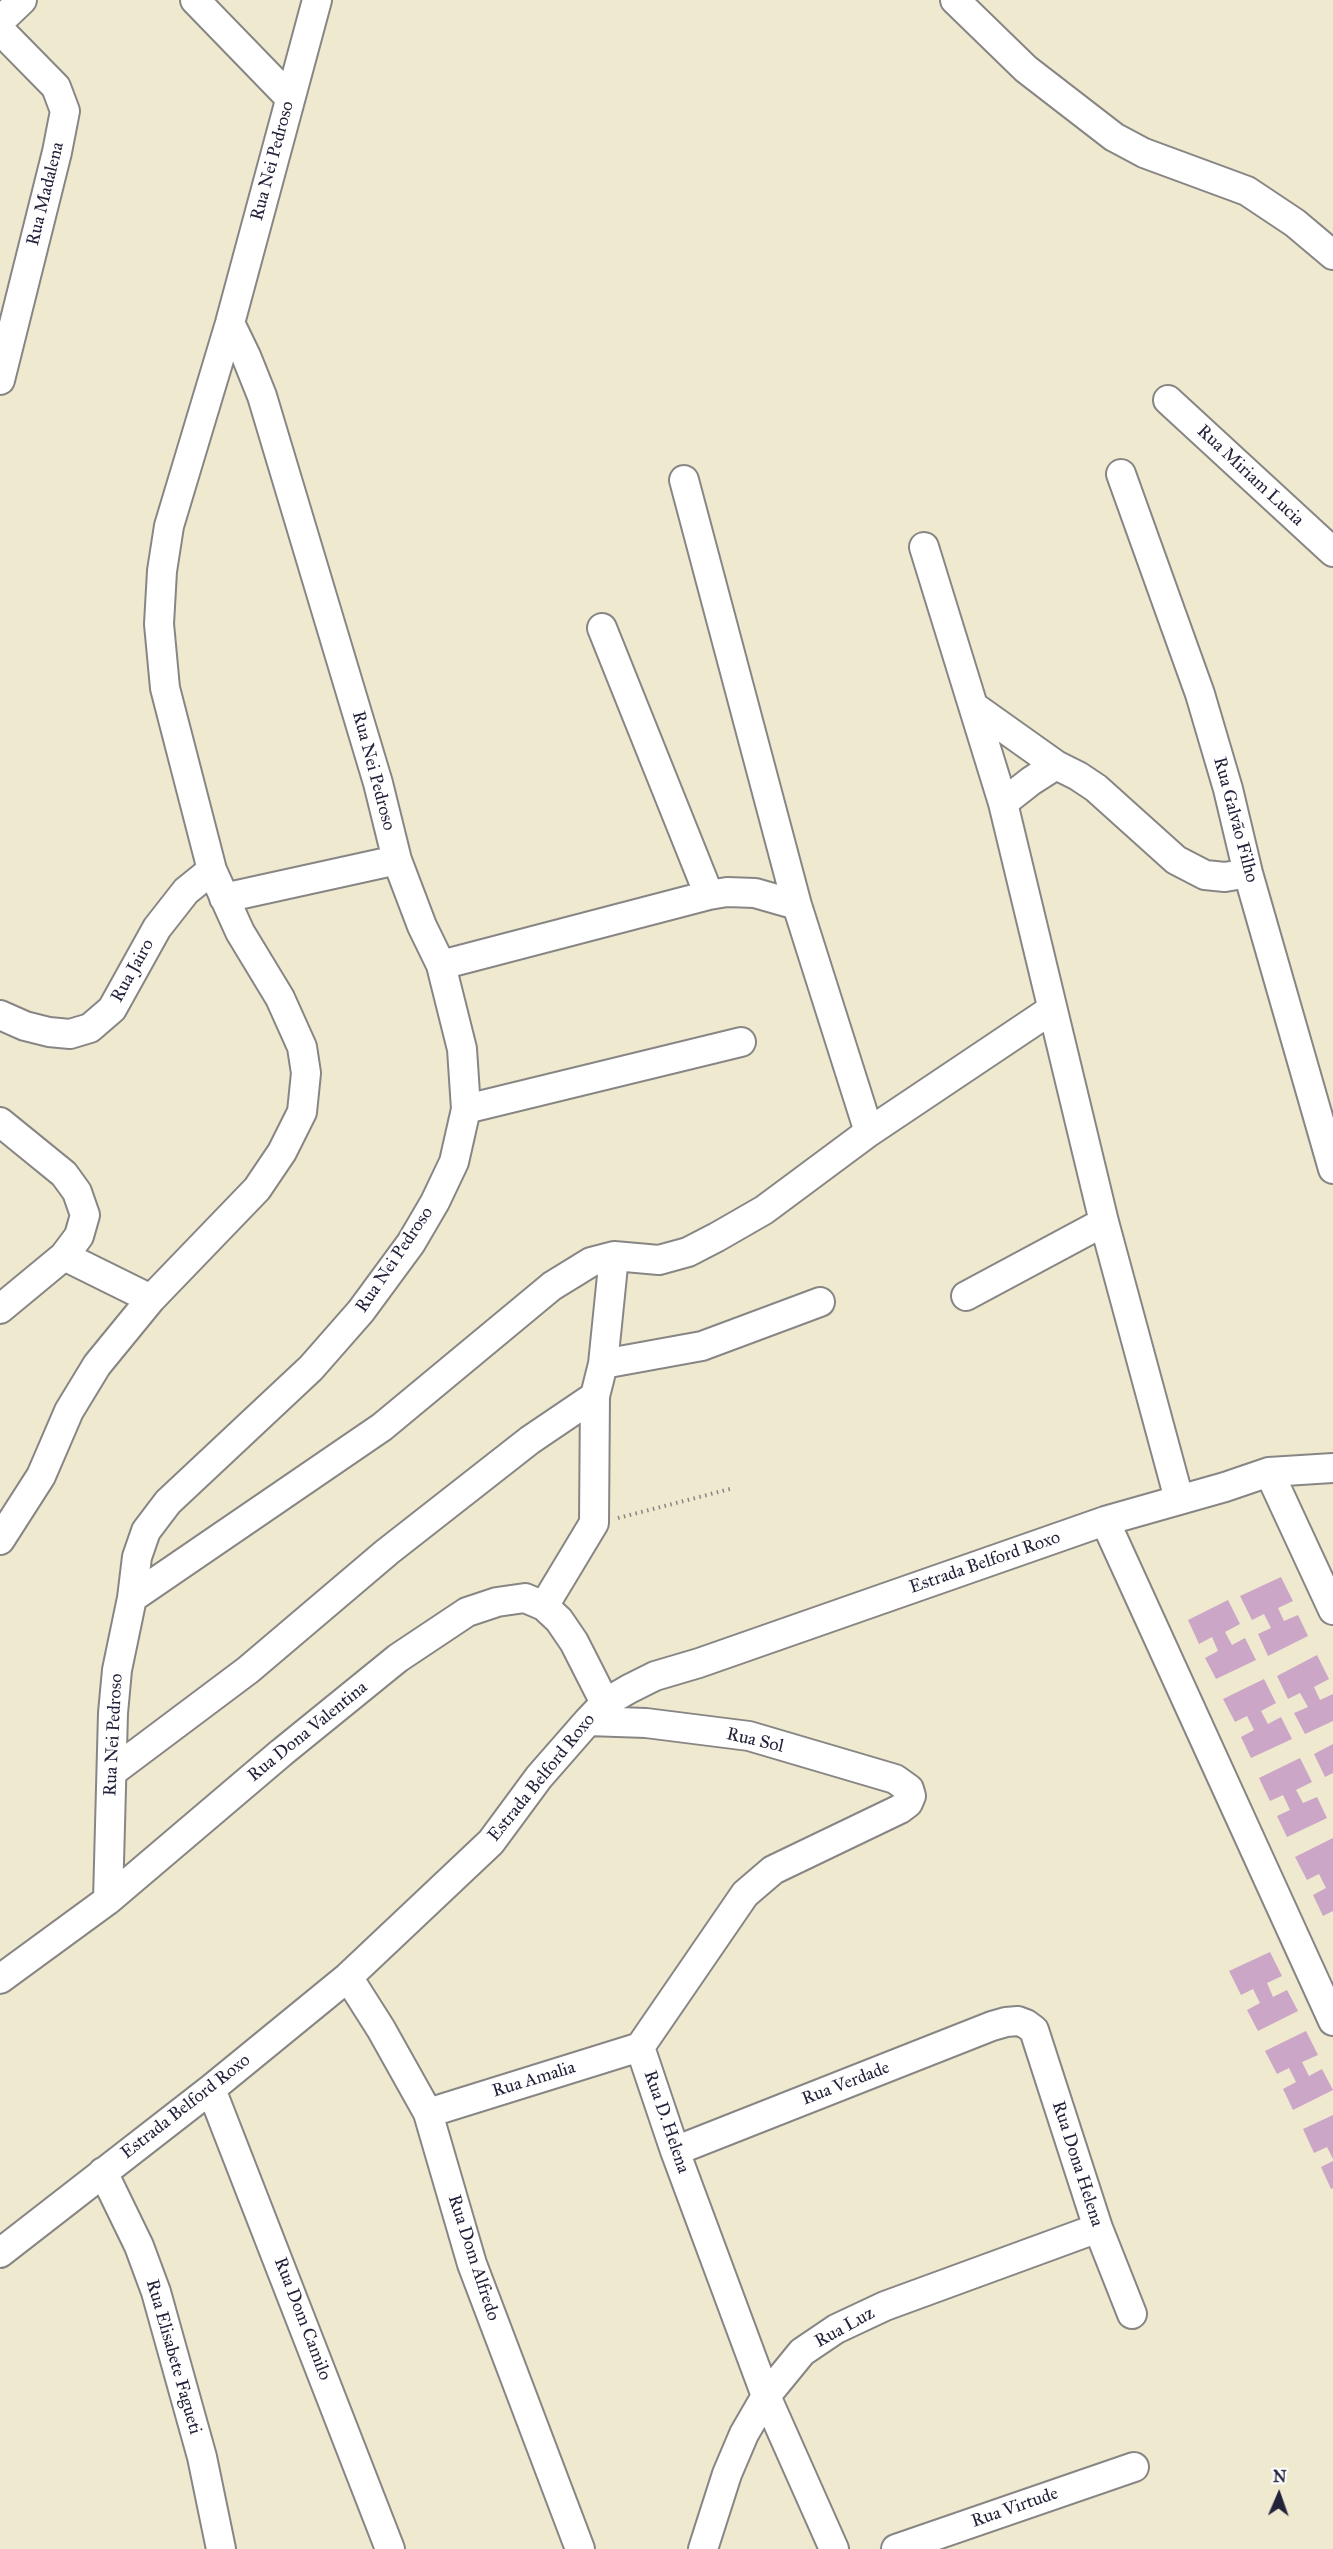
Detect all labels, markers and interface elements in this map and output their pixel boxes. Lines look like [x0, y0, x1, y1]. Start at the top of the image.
street label: Rua Nei Pedroso [247, 99, 299, 223]
street label: Rua Madalena [23, 140, 69, 248]
street label: Rua Miriam Lucia [1192, 421, 1308, 531]
street label: Rua Nei Pedroso [347, 709, 399, 833]
street label: Rua Galvão Filho [1208, 755, 1262, 885]
street label: Rua Jairo [107, 936, 159, 1006]
street label: Rua Nei Pedroso [352, 1203, 438, 1317]
street label: Estrada Belford Roxo [907, 1527, 1063, 1599]
street label: Rua Nei Pedroso [100, 1673, 128, 1797]
street label: Rua Dona Valentina [244, 1677, 372, 1787]
street label: Estrada Belford Roxo [484, 1710, 600, 1846]
street label: Rua Sol [724, 1724, 786, 1758]
street label: Estrada Belford Roxo [117, 2050, 255, 2164]
street label: Rua Amalia [490, 2057, 578, 2103]
street label: Rua Verdade [799, 2057, 893, 2111]
street label: Rua D. Helena [638, 2068, 694, 2176]
street label: Rua Dona Helena [1047, 2098, 1107, 2230]
street label: Rua Dom Alfredo [442, 2192, 504, 2324]
street label: Rua Dom Camilo [269, 2255, 335, 2383]
street label: Rua Elisabete Fagueti [141, 2277, 205, 2437]
street label: Rua Luz [811, 2303, 879, 2353]
north arrow [1249, 2465, 1309, 2525]
text: N [1273, 2467, 1287, 2486]
street label: Rua Virtude [969, 2483, 1061, 2533]

